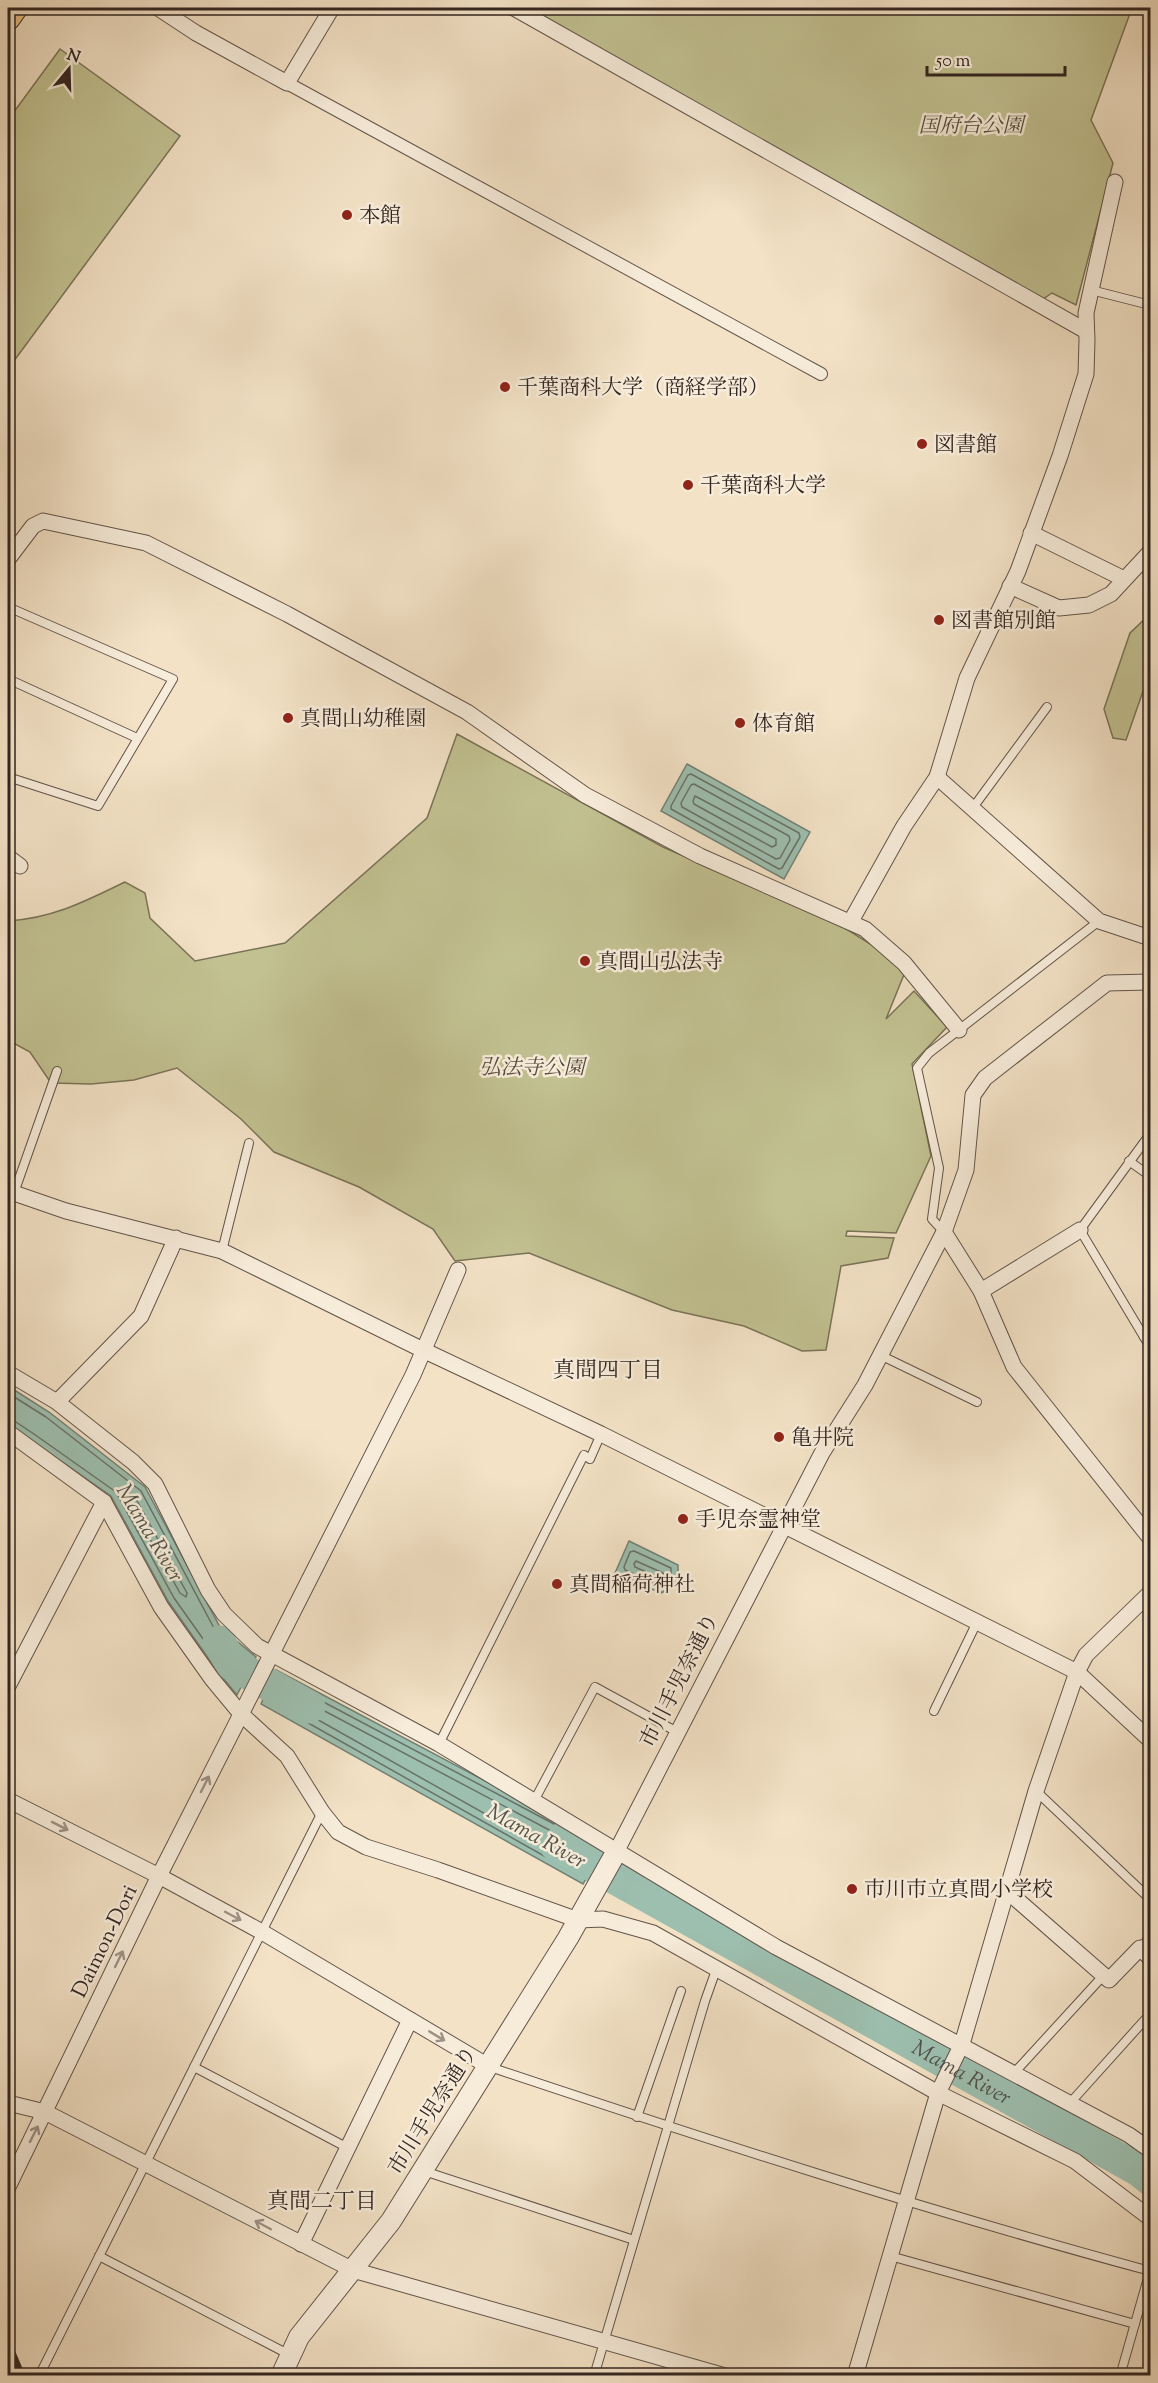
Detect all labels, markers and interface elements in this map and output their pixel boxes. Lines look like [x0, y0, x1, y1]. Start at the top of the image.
north arrow [39, 39, 99, 99]
scale bar [927, 39, 1065, 77]
text: N [63, 44, 83, 70]
text: 50 m [935, 49, 971, 75]
park label: 国府台公園 [919, 112, 1026, 142]
place label: 本館 [359, 202, 401, 232]
marker: 本館 [340, 208, 354, 222]
place label: 千葉商科大学（商経学部） [517, 374, 769, 404]
marker: 千葉商科大学（商経学部） [498, 380, 512, 394]
place label: 図書館 [934, 431, 997, 461]
marker: 図書館 [915, 437, 929, 451]
place label: 千葉商科大学 [700, 472, 826, 502]
marker: 千葉商科大学 [681, 478, 695, 492]
place label: 図書館別館 [951, 607, 1056, 637]
marker: 図書館別館 [932, 613, 946, 627]
place label: 真間山幼稚園 [300, 705, 426, 735]
place label: 体育館 [752, 710, 815, 740]
marker: 真間山幼稚園 [281, 711, 295, 725]
marker: 体育館 [733, 716, 747, 730]
place label: 真間山弘法寺 [597, 948, 723, 978]
marker: 真間山弘法寺 [578, 954, 592, 968]
park label: 弘法寺公園 [480, 1054, 587, 1084]
district label: 真間四丁目 [553, 1356, 663, 1388]
place label: 亀井院 [791, 1424, 854, 1454]
marker: 亀井院 [772, 1430, 786, 1444]
water label: Mama River [106, 1478, 190, 1589]
place label: 手児奈霊神堂 [695, 1506, 821, 1536]
marker: 手児奈霊神堂 [676, 1512, 690, 1526]
place label: 真間稲荷神社 [569, 1571, 695, 1601]
marker: 真間稲荷神社 [550, 1577, 564, 1591]
street label: 市川手児奈通り [634, 1609, 728, 1753]
one-way arrow [199, 1776, 211, 1793]
water label: Mama River [480, 1797, 591, 1878]
one-way arrow [50, 1821, 68, 1832]
place label: 市川市立真間小学校 [864, 1876, 1053, 1906]
street label: Daimon-Dori [66, 1880, 146, 2003]
marker: 市川市立真間小学校 [845, 1882, 859, 1896]
one-way arrow [224, 1910, 241, 1922]
one-way arrow [113, 1950, 125, 1968]
one-way arrow [428, 2030, 445, 2042]
water label: Mama River [905, 2033, 1017, 2115]
street label: 市川手児奈通り [382, 2041, 485, 2181]
one-way arrow [29, 2126, 40, 2144]
district label: 真間二丁目 [267, 2187, 377, 2219]
one-way arrow [255, 2218, 273, 2230]

